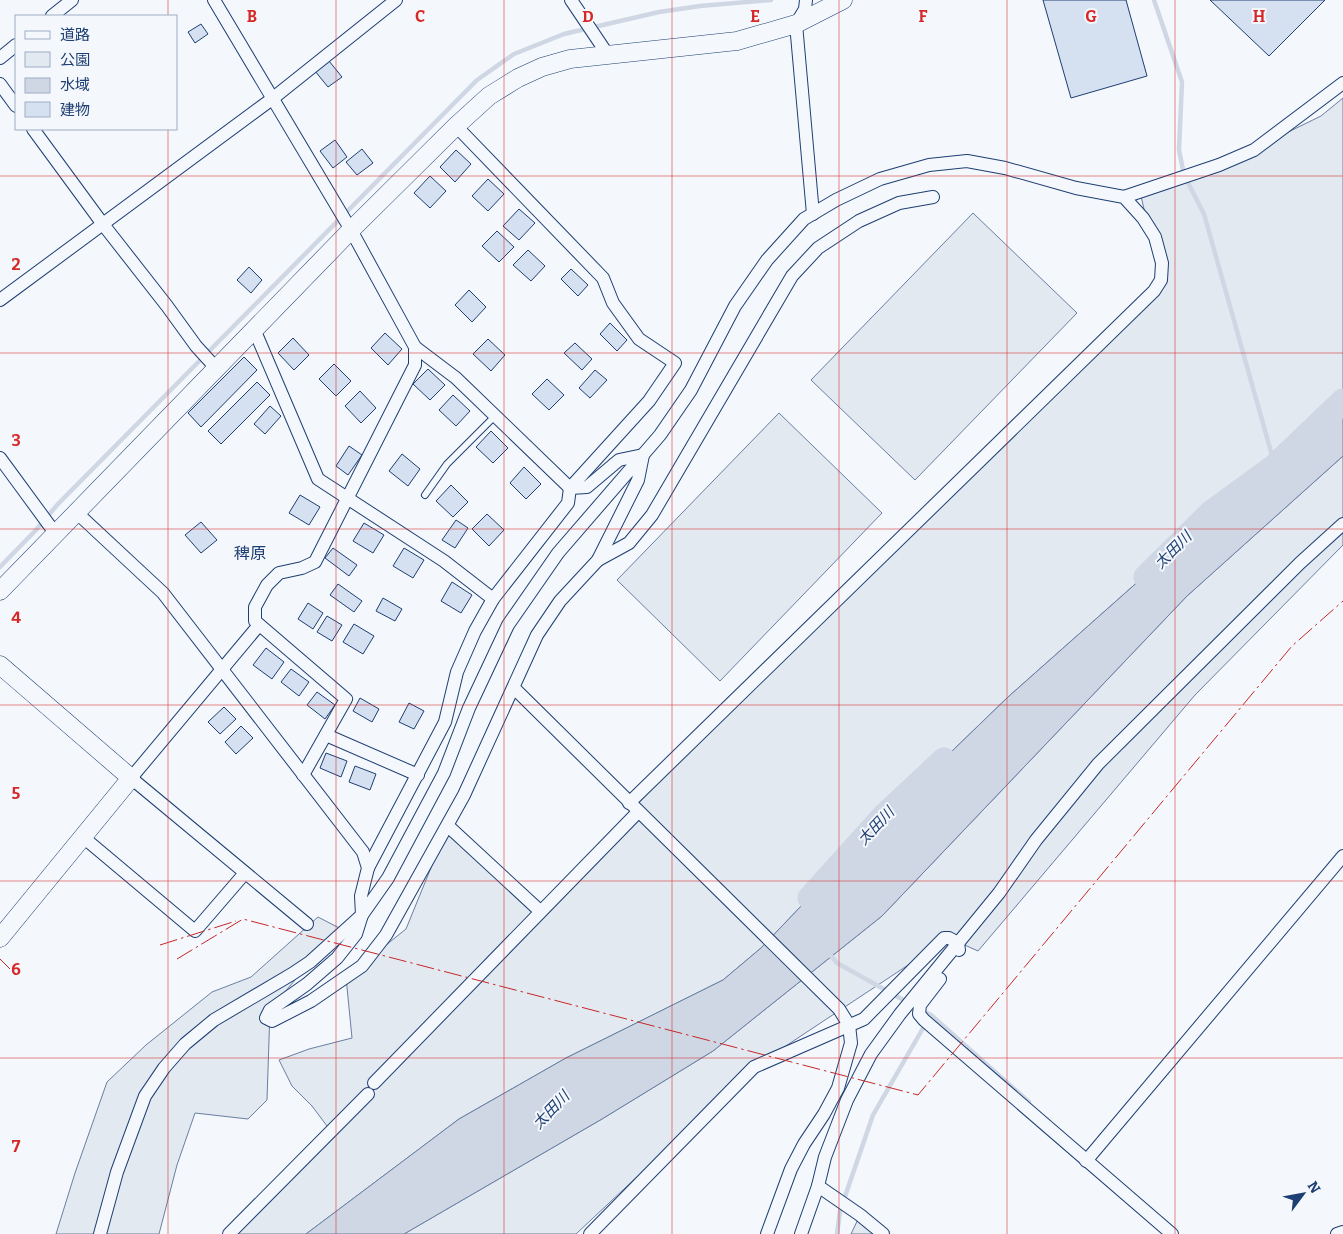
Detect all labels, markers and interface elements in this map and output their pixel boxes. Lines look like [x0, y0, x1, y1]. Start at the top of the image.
text: B [247, 7, 257, 26]
text: C [415, 7, 425, 26]
text: D [582, 7, 594, 26]
text: E [750, 7, 760, 26]
text: F [919, 7, 928, 26]
text: G [1085, 7, 1097, 26]
text: H [1253, 7, 1266, 26]
legend [15, 15, 178, 130]
text: 道路 [60, 26, 90, 44]
text: 公園 [60, 51, 90, 69]
text: 水域 [60, 76, 90, 94]
text: 建物 [60, 101, 90, 119]
text: 2 [11, 255, 21, 274]
text: 3 [11, 431, 21, 450]
water label: 太田川 [1151, 526, 1197, 572]
district label: 稗原 [234, 544, 266, 563]
text: 4 [11, 608, 21, 627]
text: 5 [12, 784, 21, 803]
water label: 太田川 [854, 802, 899, 849]
text: 6 [11, 960, 21, 979]
water label: 太田川 [529, 1086, 574, 1132]
text: 7 [12, 1137, 21, 1156]
north arrow [1278, 1169, 1328, 1219]
text: N [1304, 1178, 1324, 1197]

